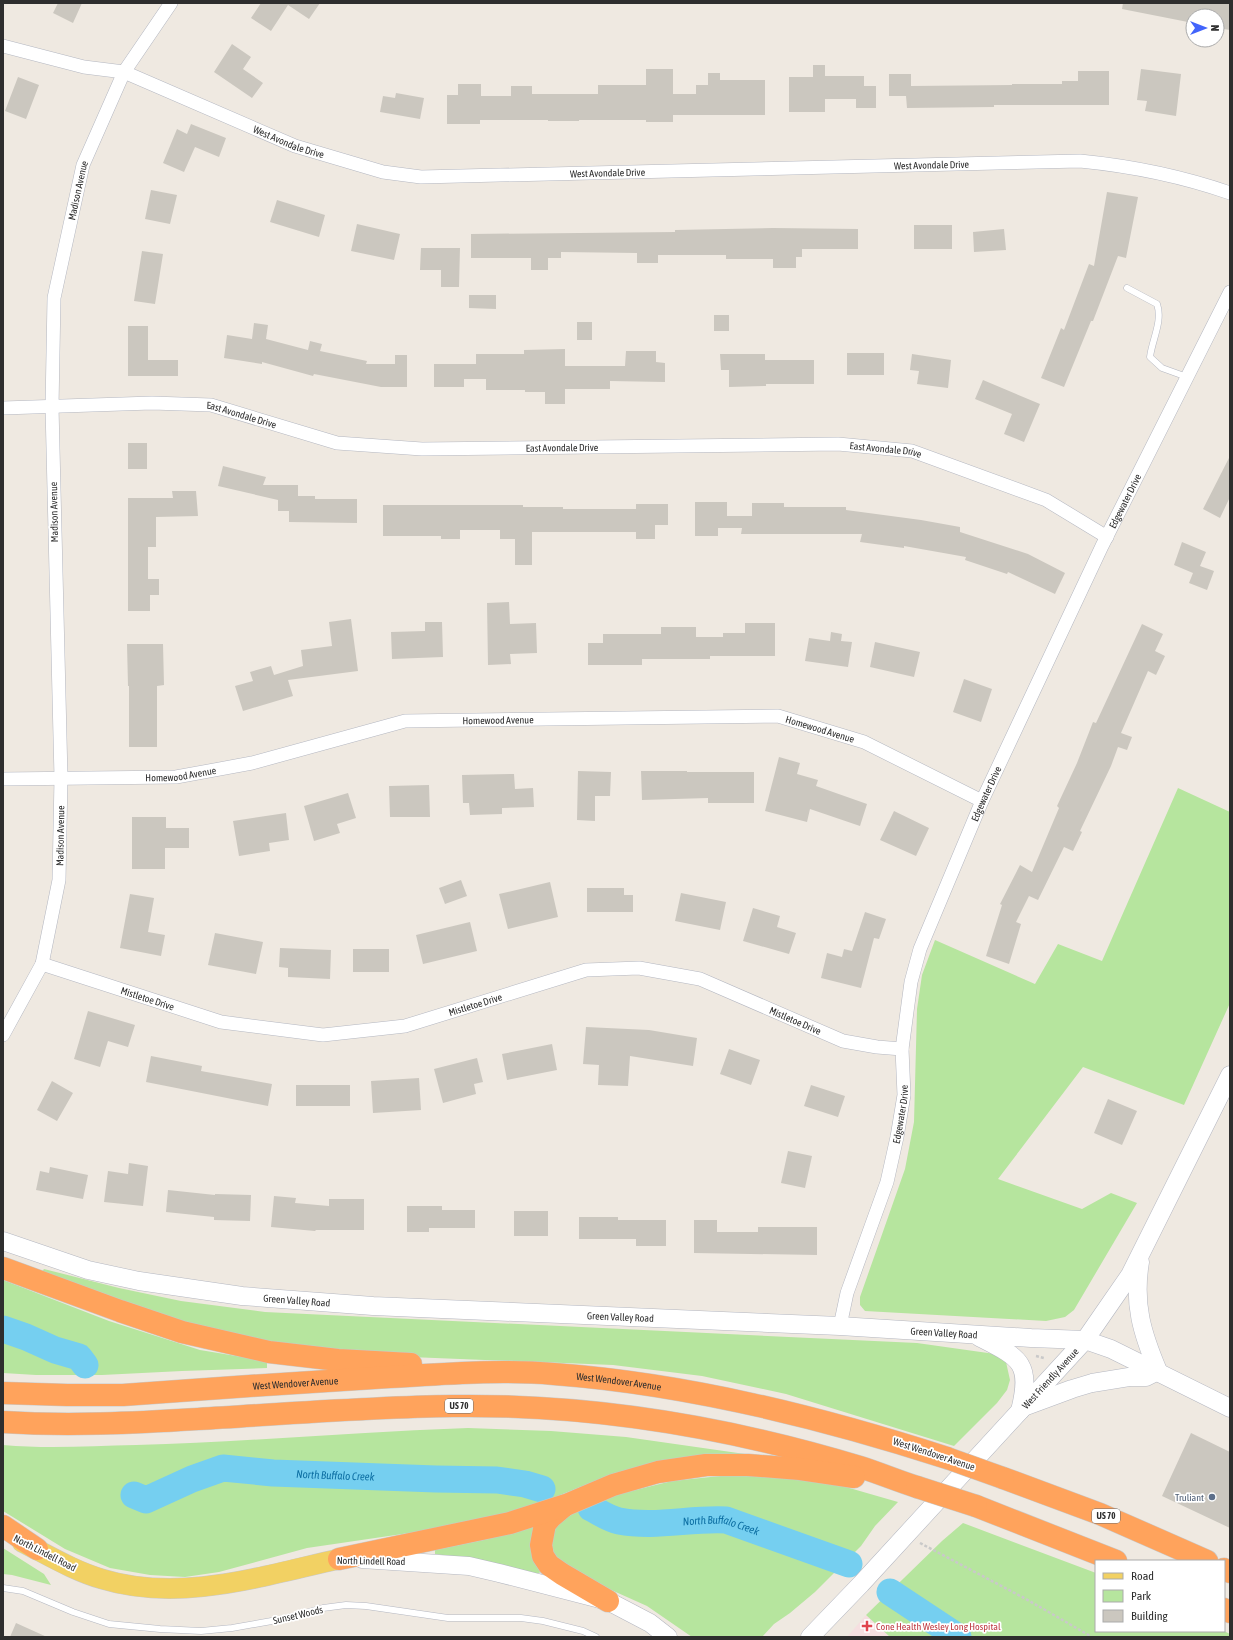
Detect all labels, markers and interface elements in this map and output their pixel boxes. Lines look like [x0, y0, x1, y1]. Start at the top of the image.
north arrow [1185, 8, 1225, 48]
text: N [1209, 25, 1221, 31]
street label: West Avondale Drive [252, 123, 326, 160]
street label: Madison Avenue [66, 158, 90, 221]
street label: West Avondale Drive [894, 158, 970, 171]
street label: West Avondale Drive [570, 166, 646, 179]
street label: East Avondale Drive [206, 399, 278, 430]
street label: East Avondale Drive [849, 440, 924, 460]
street label: East Avondale Drive [526, 441, 599, 453]
street label: Edgewater Drive [1106, 472, 1143, 530]
street label: Madison Avenue [48, 481, 60, 542]
street label: Homewood Avenue [784, 713, 856, 744]
street label: Homewood Avenue [462, 714, 534, 726]
street label: Homewood Avenue [145, 764, 217, 783]
street label: Edgewater Drive [969, 764, 1003, 823]
street label: Madison Avenue [54, 805, 66, 866]
street label: Mistletoe Drive [120, 984, 176, 1012]
street label: Mistletoe Drive [447, 991, 504, 1018]
street label: Mistletoe Drive [768, 1004, 823, 1037]
street label: Edgewater Drive [890, 1084, 910, 1144]
street label: Green Valley Road [263, 1292, 331, 1308]
street label: Green Valley Road [587, 1310, 654, 1324]
street label: Green Valley Road [910, 1325, 978, 1340]
street label: West Friendly Avenue [1019, 1345, 1081, 1411]
street label: West Wendover Avenue [576, 1370, 663, 1392]
street label: West Wendover Avenue [252, 1375, 339, 1391]
road number: US 70 [445, 1399, 473, 1413]
street label: West Wendover Avenue [892, 1436, 977, 1473]
water label: North Buffalo Creek [296, 1468, 375, 1483]
place label: Truliant [1175, 1492, 1204, 1503]
marker: Truliant [1207, 1492, 1217, 1502]
road number: US 70 [1092, 1509, 1120, 1523]
water label: North Buffalo Creek [682, 1514, 761, 1537]
street label: North Lindell Road [12, 1533, 78, 1574]
street label: North Lindell Road [337, 1555, 406, 1567]
legend [1095, 1560, 1225, 1632]
text: Road [1131, 1569, 1154, 1583]
text: Park [1131, 1589, 1152, 1603]
street label: Sunset Woods [272, 1604, 324, 1626]
text: Building [1131, 1609, 1169, 1623]
marker: Cone Health Wesley Long Hospital [861, 1620, 873, 1632]
place label: Cone Health Wesley Long Hospital [876, 1621, 1001, 1632]

